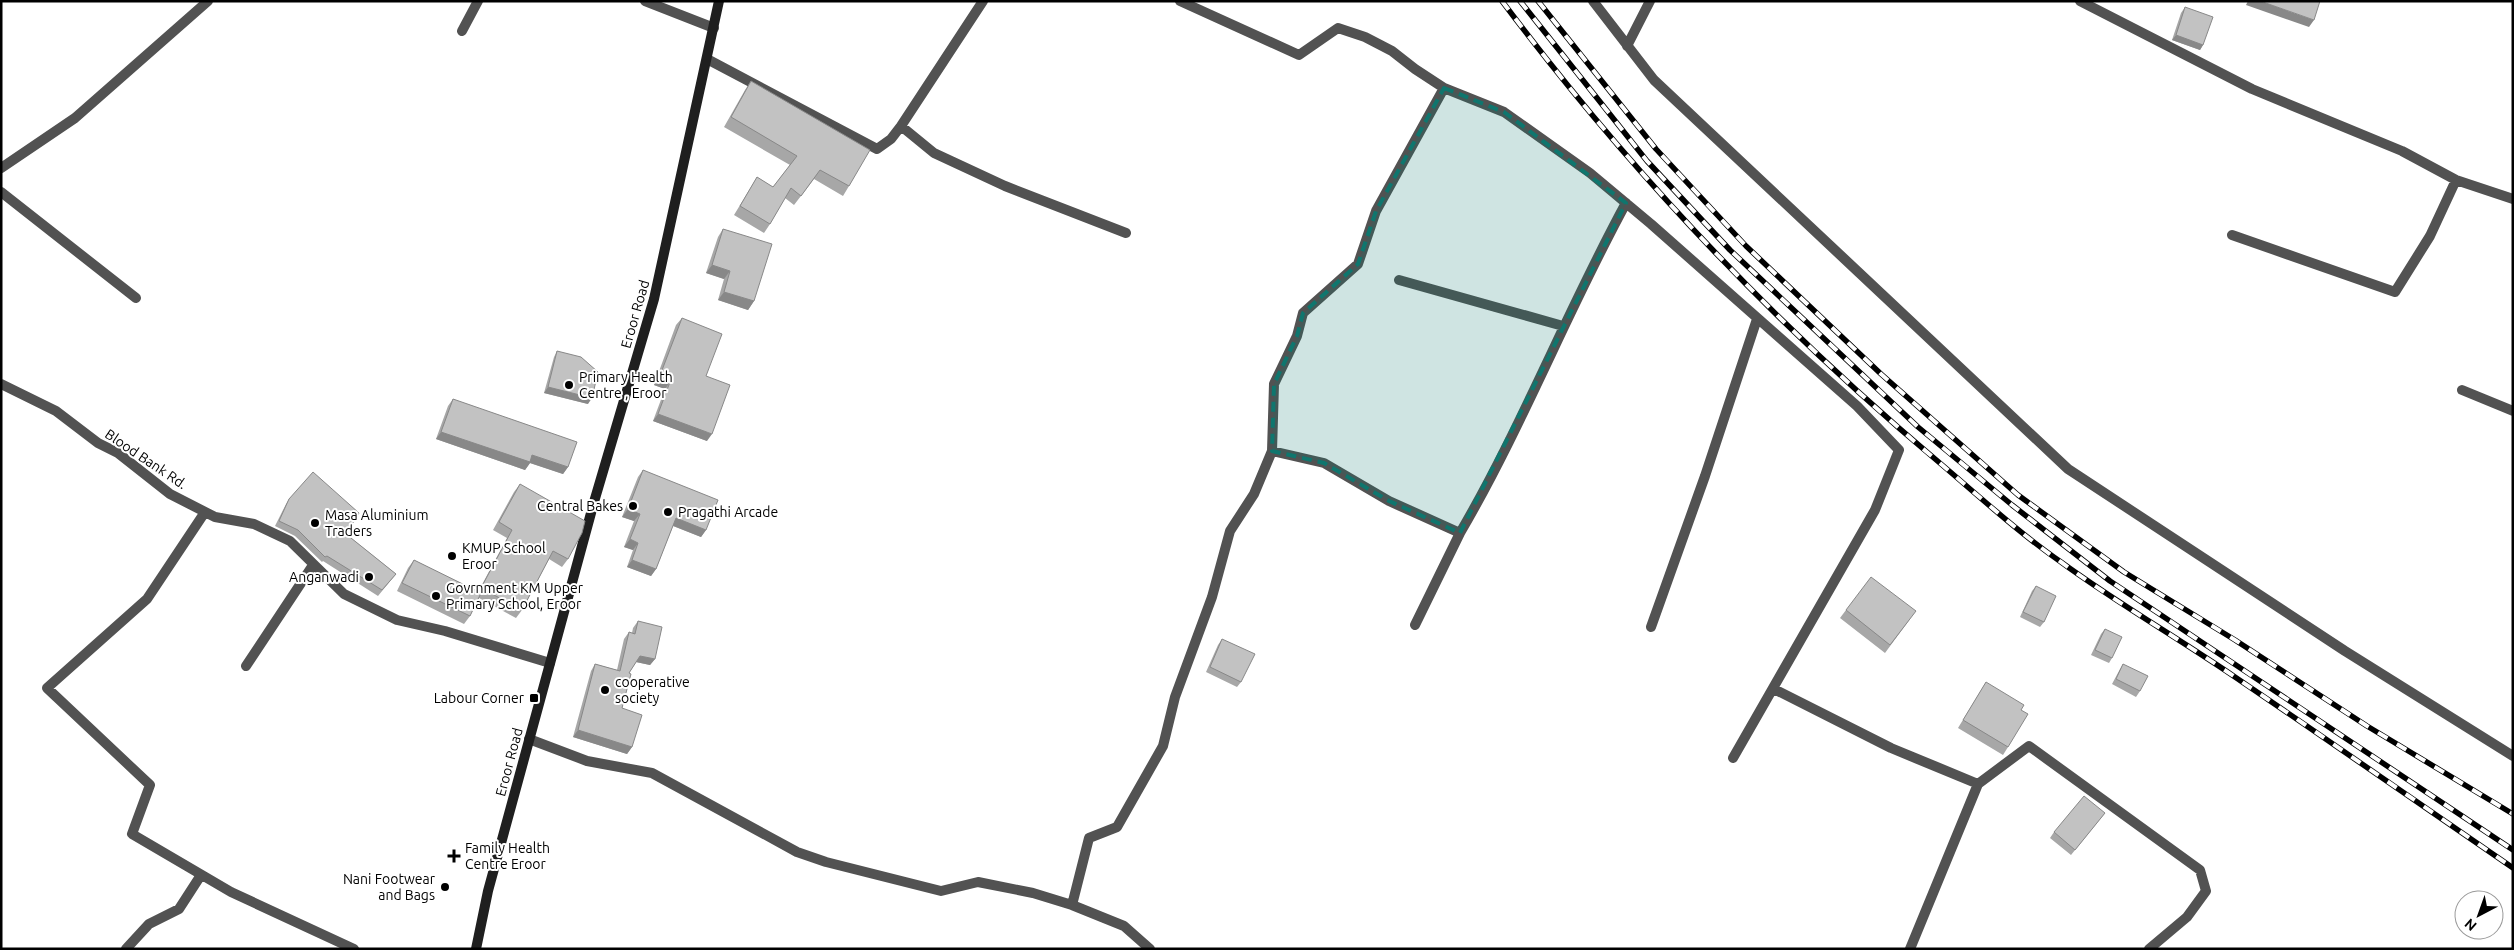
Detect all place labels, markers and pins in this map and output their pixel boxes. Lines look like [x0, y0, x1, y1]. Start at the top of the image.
place label: Primary Health Centre , Eroor [579, 369, 673, 401]
marker: Primary Health Centre , Eroor [563, 379, 575, 391]
place label: Central Bakes [537, 498, 623, 514]
marker: Central Bakes [627, 500, 639, 512]
place label: Pragathi Arcade [678, 504, 778, 520]
marker: Pragathi Arcade [662, 506, 674, 518]
place label: Masa Aluminium Traders [325, 507, 429, 539]
marker: Masa Aluminium Traders [309, 517, 321, 529]
place label: KMUP School Eroor [462, 540, 546, 572]
marker: KMUP School Eroor [446, 550, 458, 562]
place label: Anganwadi [289, 569, 359, 585]
marker: Anganwadi [363, 571, 375, 583]
place label: Govrnment KM Upper Primary School, Eroor [446, 580, 584, 612]
marker: Govrnment KM Upper Primary School, Eroor [430, 590, 442, 602]
place label: cooperative society [615, 674, 690, 706]
marker: cooperative society [599, 684, 611, 696]
place label: Labour Corner [434, 690, 525, 706]
marker: Labour Corner [528, 692, 540, 704]
place label: Family Health Centre Eroor [465, 840, 550, 872]
marker: Family Health Centre Eroor [447, 849, 461, 863]
place label: Nani Footwear and Bags [343, 871, 436, 903]
marker: Nani Footwear and Bags [439, 881, 451, 893]

